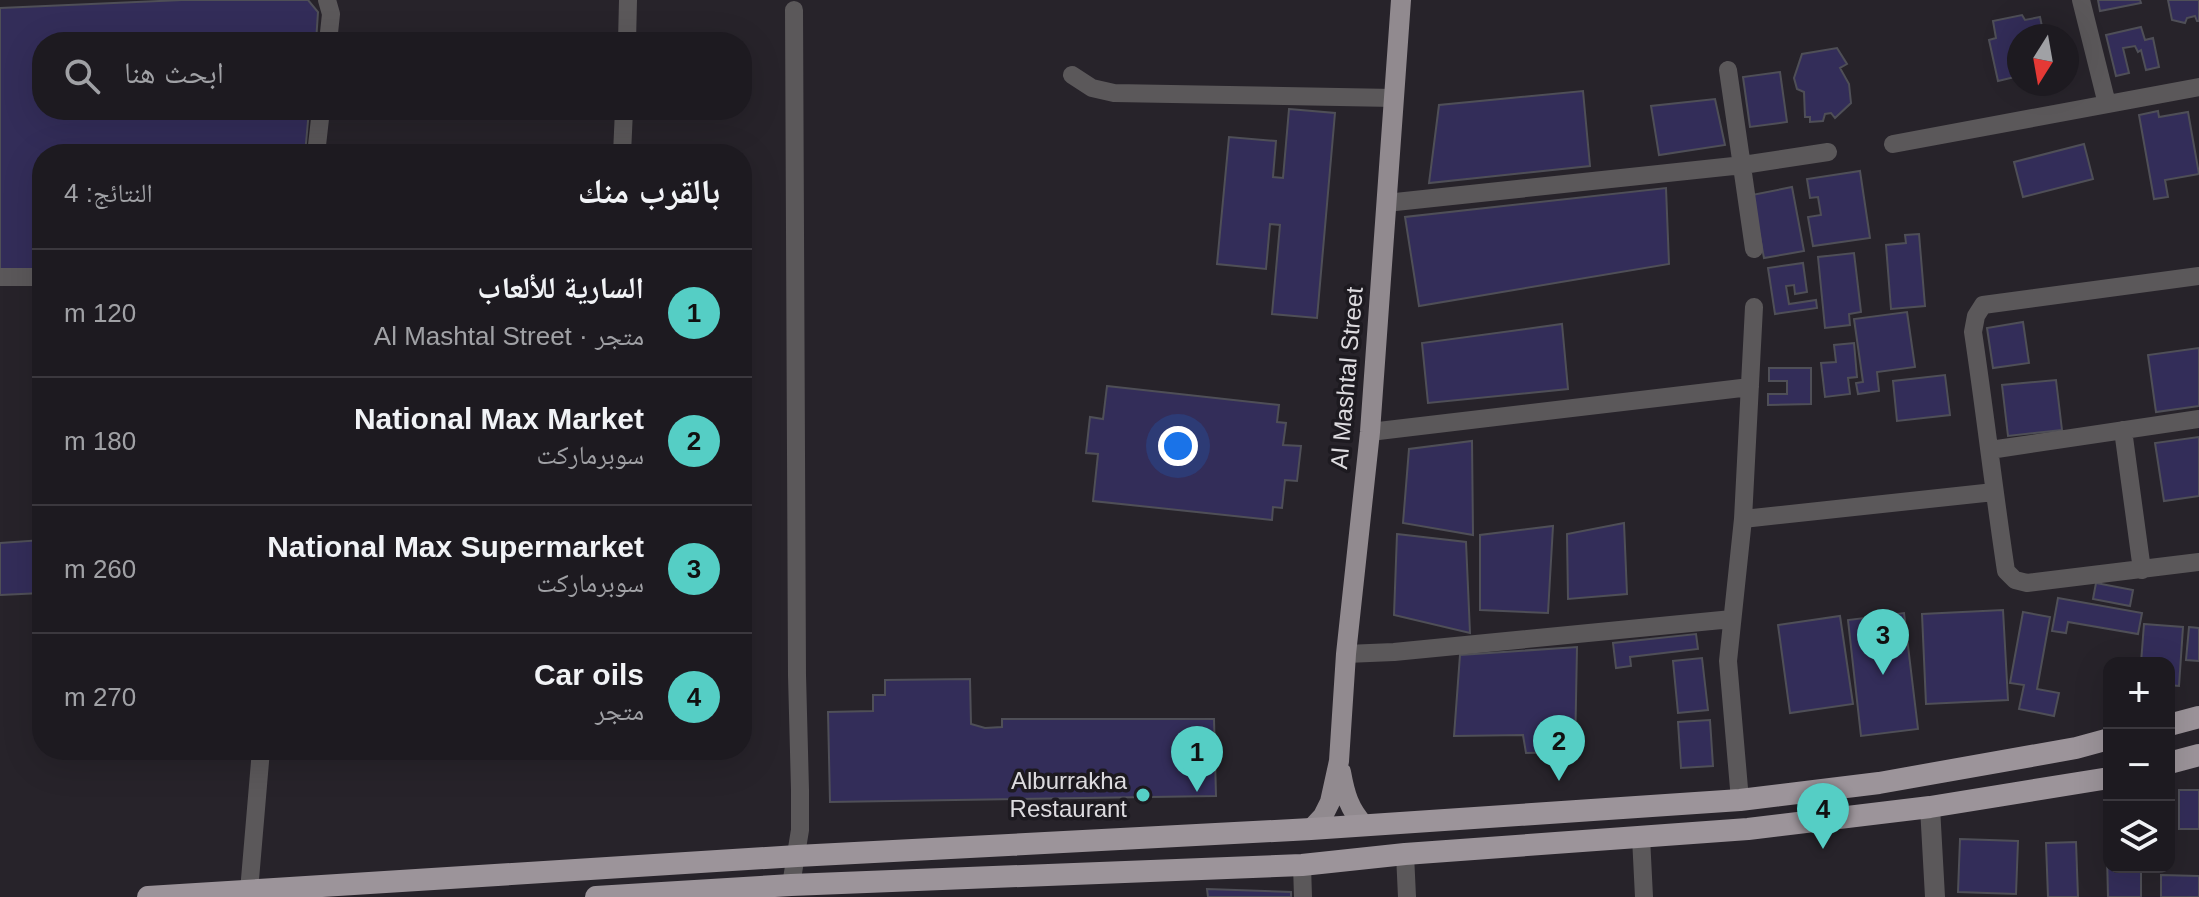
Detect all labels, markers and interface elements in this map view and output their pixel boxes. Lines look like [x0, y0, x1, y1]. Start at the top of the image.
north arrow [2007, 24, 2079, 96]
search box [32, 32, 752, 120]
icon: search [60, 54, 104, 98]
text: ابحث هنا [124, 56, 224, 89]
text: بالقرب منك [578, 172, 720, 210]
text: النتائج: 4 [64, 178, 153, 208]
text: السارية للألعاب [477, 271, 644, 304]
street label: Al Mashtal Street [1325, 285, 1368, 470]
text: 120 m [64, 298, 136, 328]
text: 1 [687, 298, 701, 328]
text: متجر · Al Mashtal Street [374, 321, 644, 351]
text: National Max Market [354, 402, 644, 435]
text: 180 m [64, 426, 136, 456]
text: 2 [687, 426, 701, 456]
your location [1158, 426, 1198, 466]
text: سوبرماركت [537, 440, 644, 470]
text: National Max Supermarket [267, 530, 644, 563]
text: 260 m [64, 554, 136, 584]
text: 3 [687, 554, 701, 584]
text: سوبرماركت [537, 568, 644, 598]
pin: 3 [1857, 609, 1909, 675]
map controls [2103, 657, 2175, 873]
button: + [2103, 657, 2175, 729]
text: Car oils [534, 658, 644, 691]
text: 270 m [64, 682, 136, 712]
text: 4 [687, 682, 701, 712]
text: متجر [595, 696, 644, 726]
pin: 2 [1533, 715, 1585, 781]
pin: 1 [1171, 726, 1223, 792]
button: − [2103, 729, 2175, 801]
place label: Alburrakha Restaurant [1010, 767, 1128, 822]
pin: 4 [1797, 783, 1849, 849]
marker: Alburrakha Restaurant [1134, 786, 1152, 804]
button: layers [2103, 801, 2175, 873]

